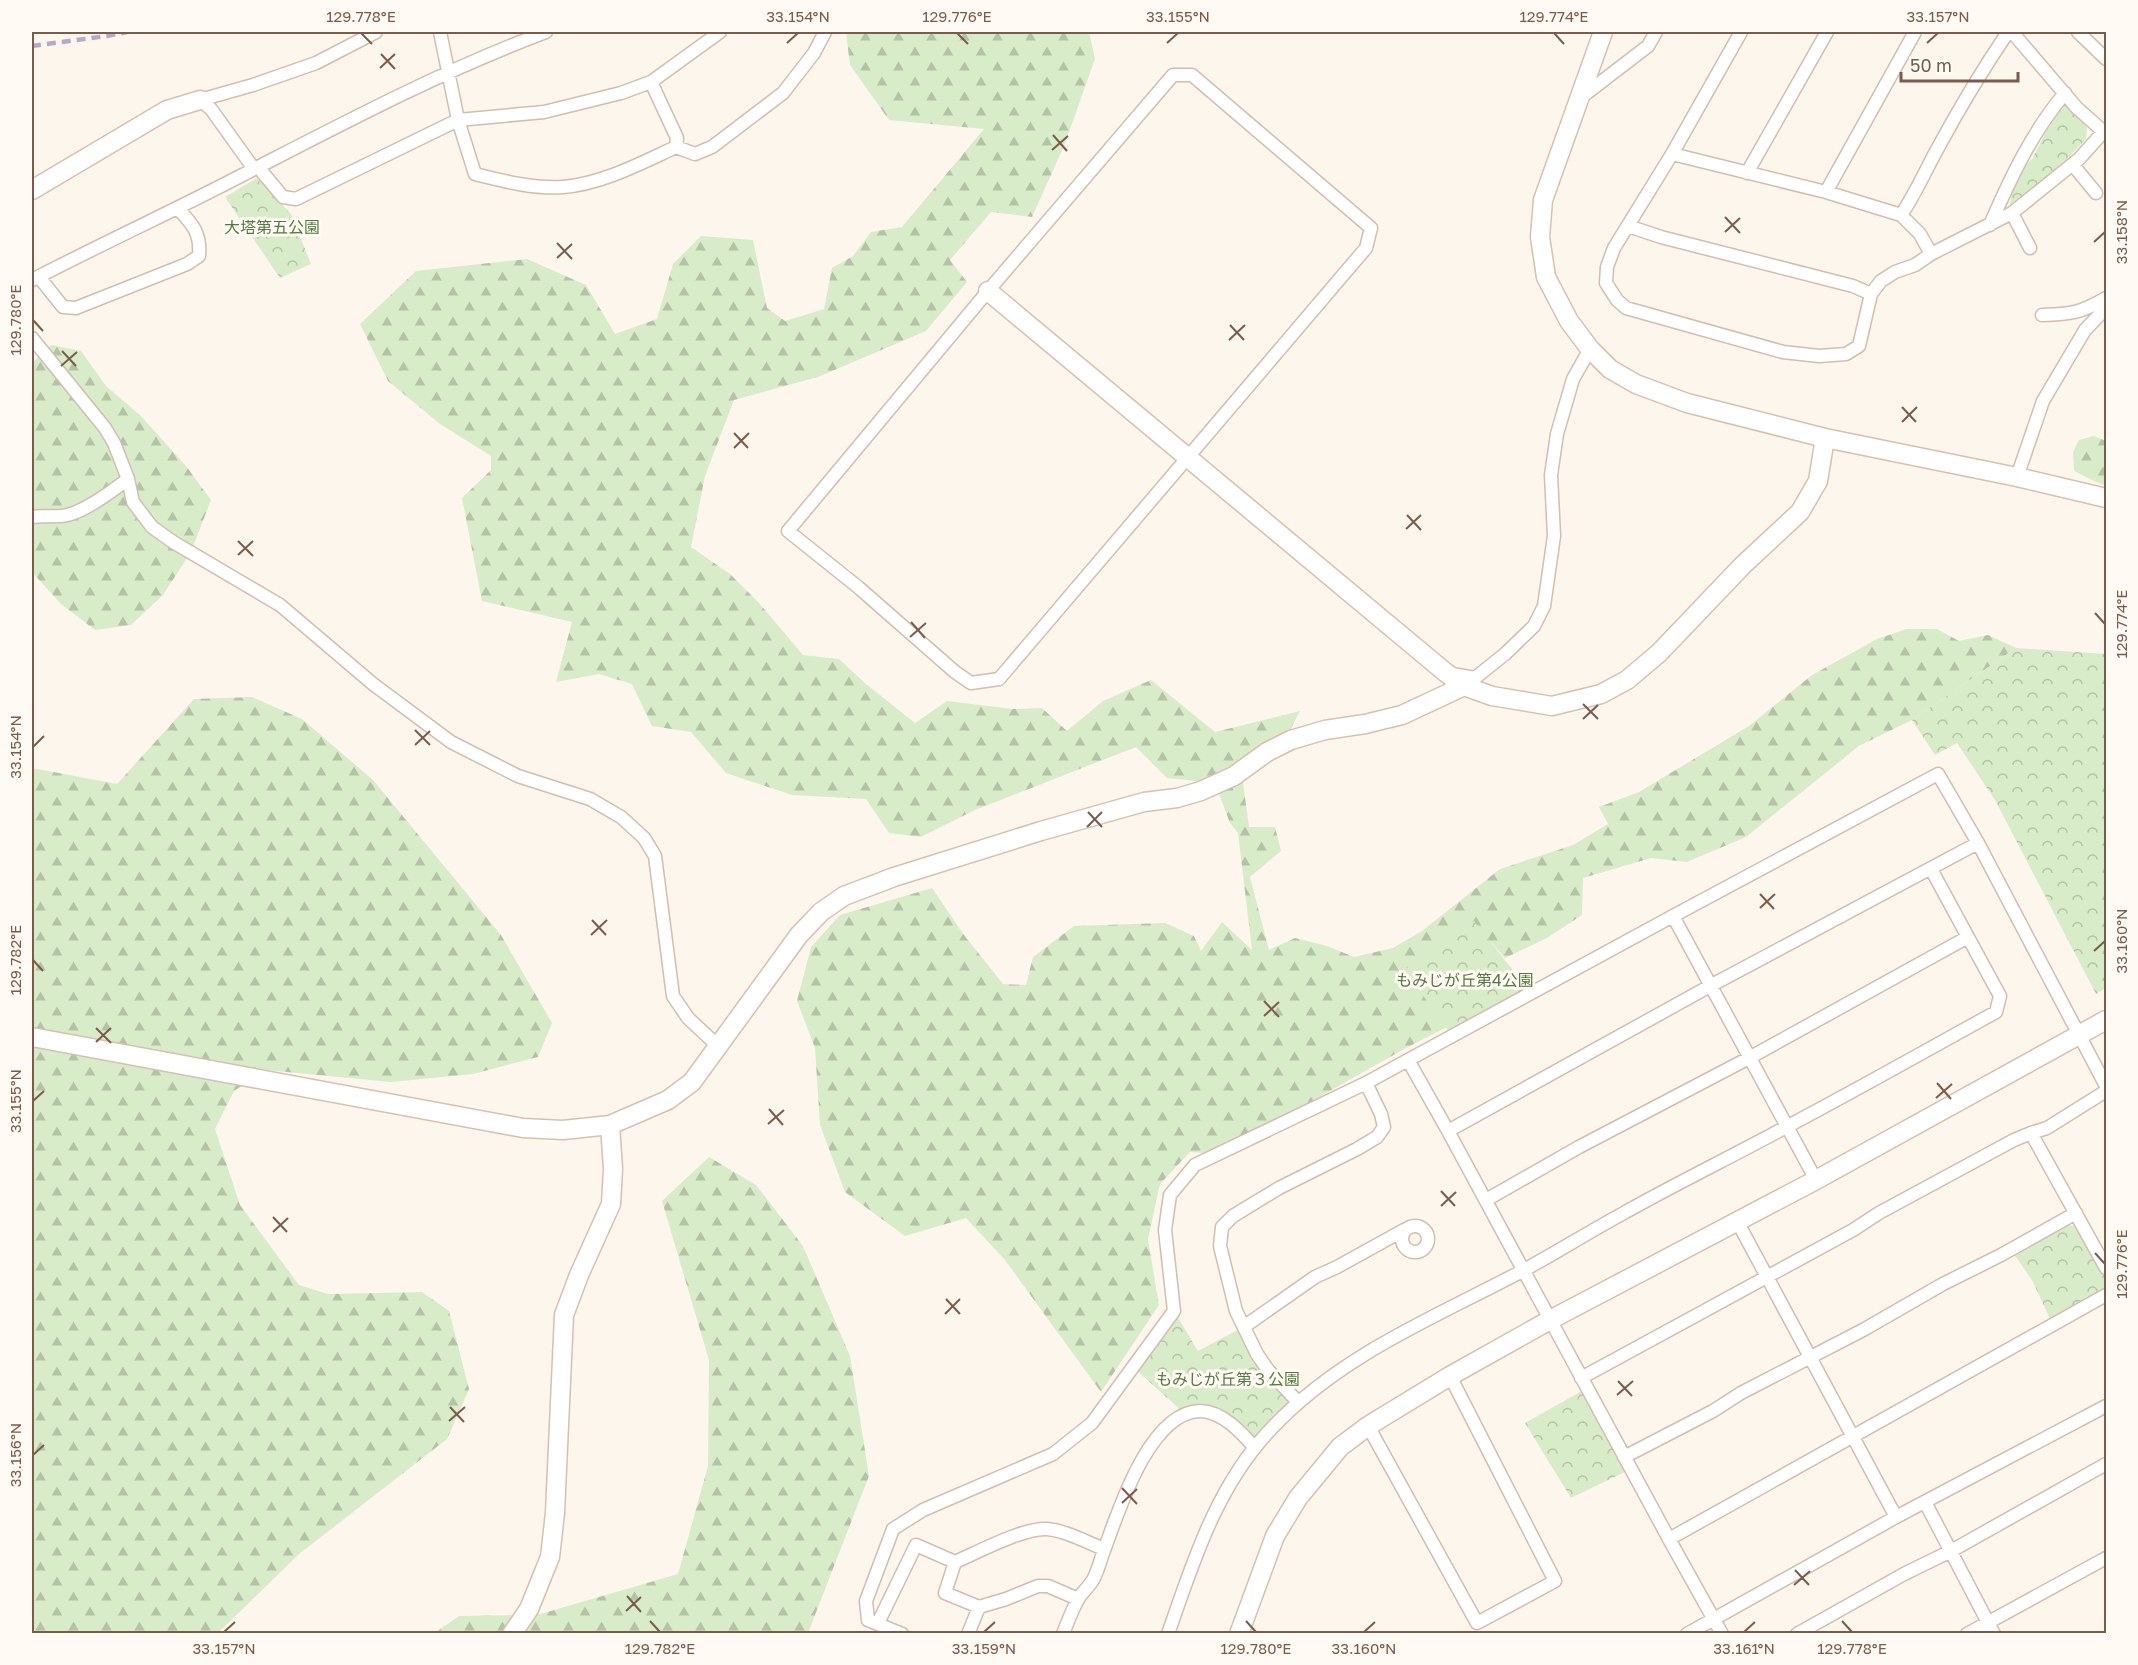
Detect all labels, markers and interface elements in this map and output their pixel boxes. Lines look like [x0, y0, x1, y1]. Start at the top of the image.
text: 129.778°E [326, 7, 396, 25]
text: 33.154°N [766, 7, 830, 25]
text: 129.776°E [922, 7, 992, 25]
text: 33.155°N [1146, 7, 1210, 25]
text: 129.774°E [1520, 7, 1588, 25]
text: 33.157°N [1906, 7, 1970, 25]
scale bar [1901, 45, 2018, 83]
text: 50 m [1910, 54, 1952, 76]
text: 33.158°N [2112, 200, 2130, 264]
park label: 大塔第五公園 [224, 217, 320, 237]
text: 129.780°E [6, 285, 24, 355]
text: 129.774°E [2112, 590, 2130, 658]
text: 33.154°N [6, 715, 24, 779]
text: 33.160°N [2112, 909, 2130, 973]
text: 129.782°E [6, 925, 24, 995]
park label: もみじが丘第4公園 [1396, 970, 1534, 990]
text: 33.155°N [6, 1069, 24, 1133]
text: 129.776°E [2112, 1229, 2130, 1299]
park label: もみじが丘第３公園 [1156, 1369, 1300, 1389]
text: 33.156°N [6, 1423, 24, 1487]
text: 33.157°N [192, 1639, 256, 1657]
text: 129.782°E [625, 1639, 695, 1657]
text: 33.159°N [952, 1639, 1016, 1657]
text: 129.780°E [1221, 1639, 1291, 1657]
text: 33.160°N [1332, 1639, 1396, 1657]
text: 33.161°N [1713, 1639, 1775, 1657]
text: 129.778°E [1817, 1639, 1887, 1657]

